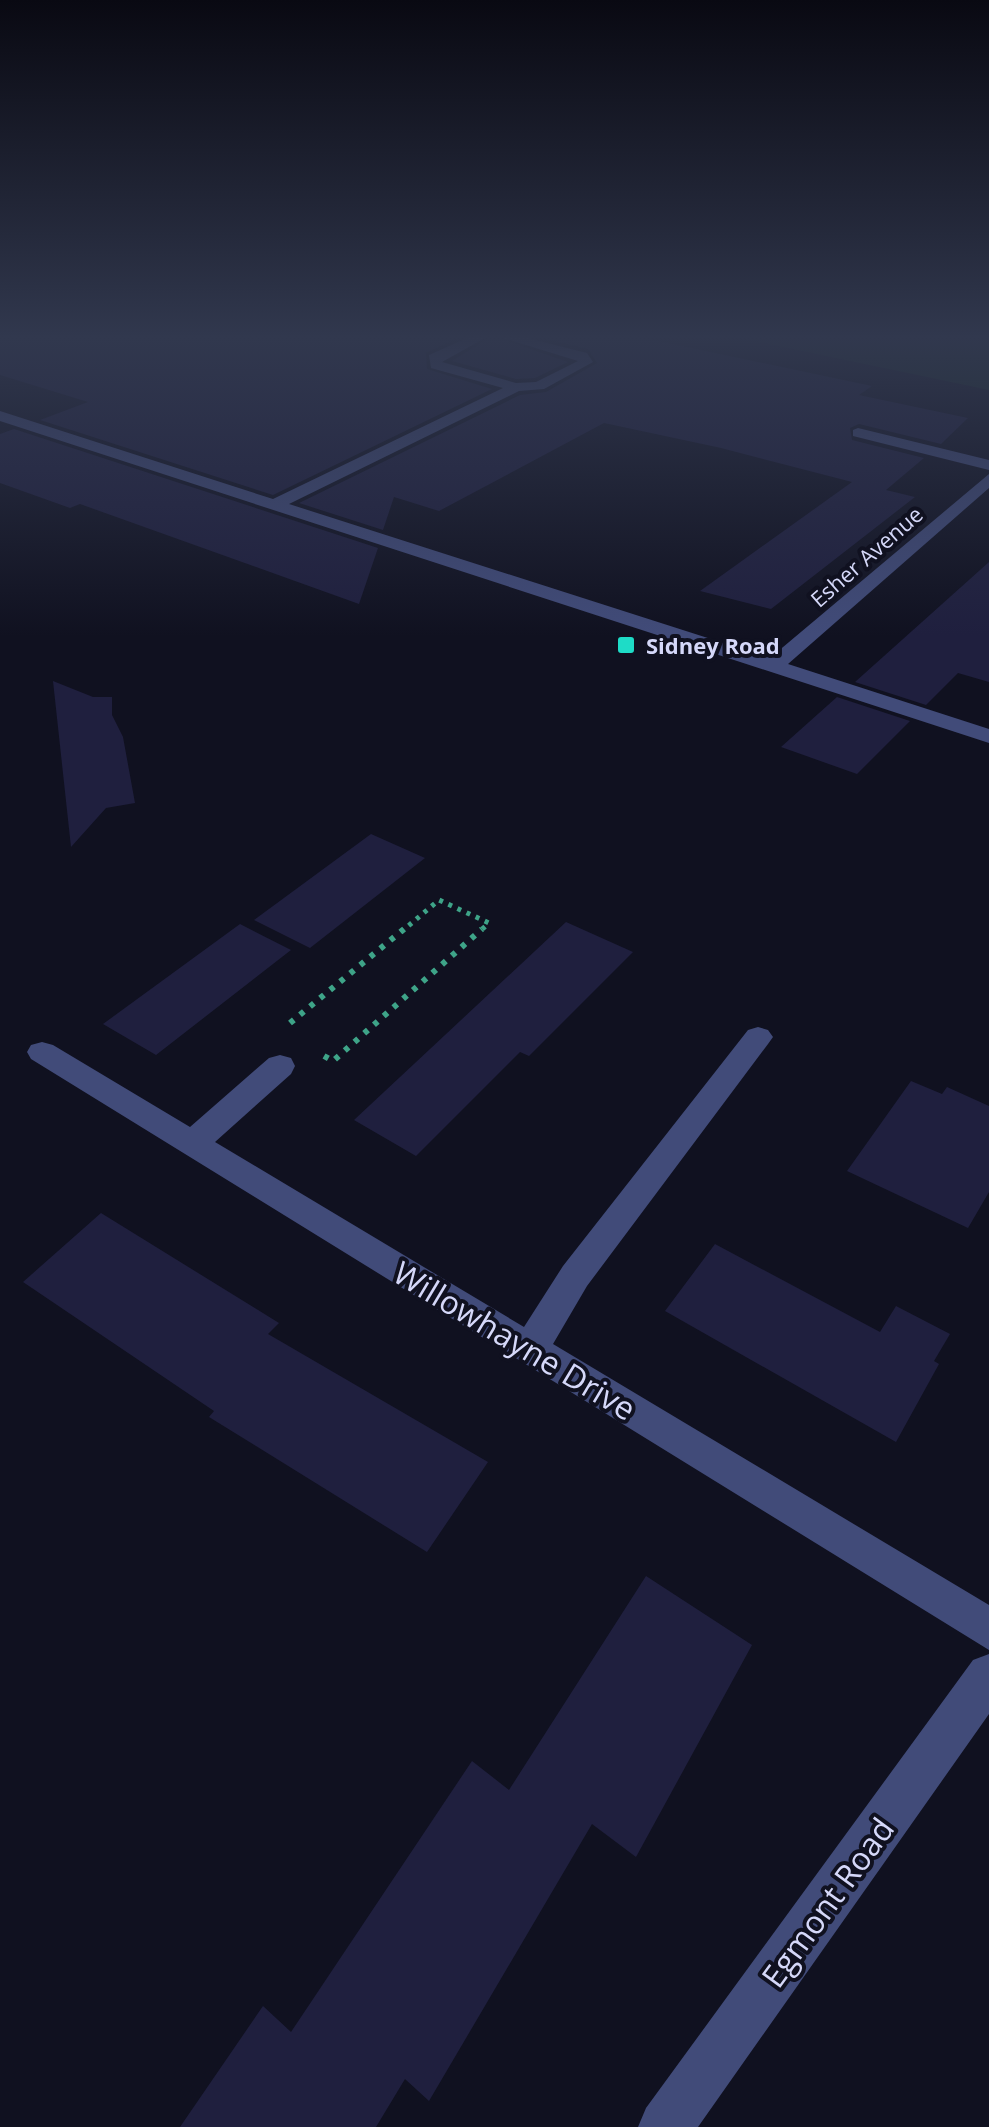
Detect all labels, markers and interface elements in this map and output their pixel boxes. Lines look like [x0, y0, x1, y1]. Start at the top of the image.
street label: Esher Avenue [803, 499, 929, 613]
place label: Sidney Road [646, 630, 780, 660]
marker: Sidney Road [615, 634, 637, 656]
street label: Willowhayne Drive [386, 1251, 644, 1429]
street label: Egmont Road [751, 1809, 903, 1995]

